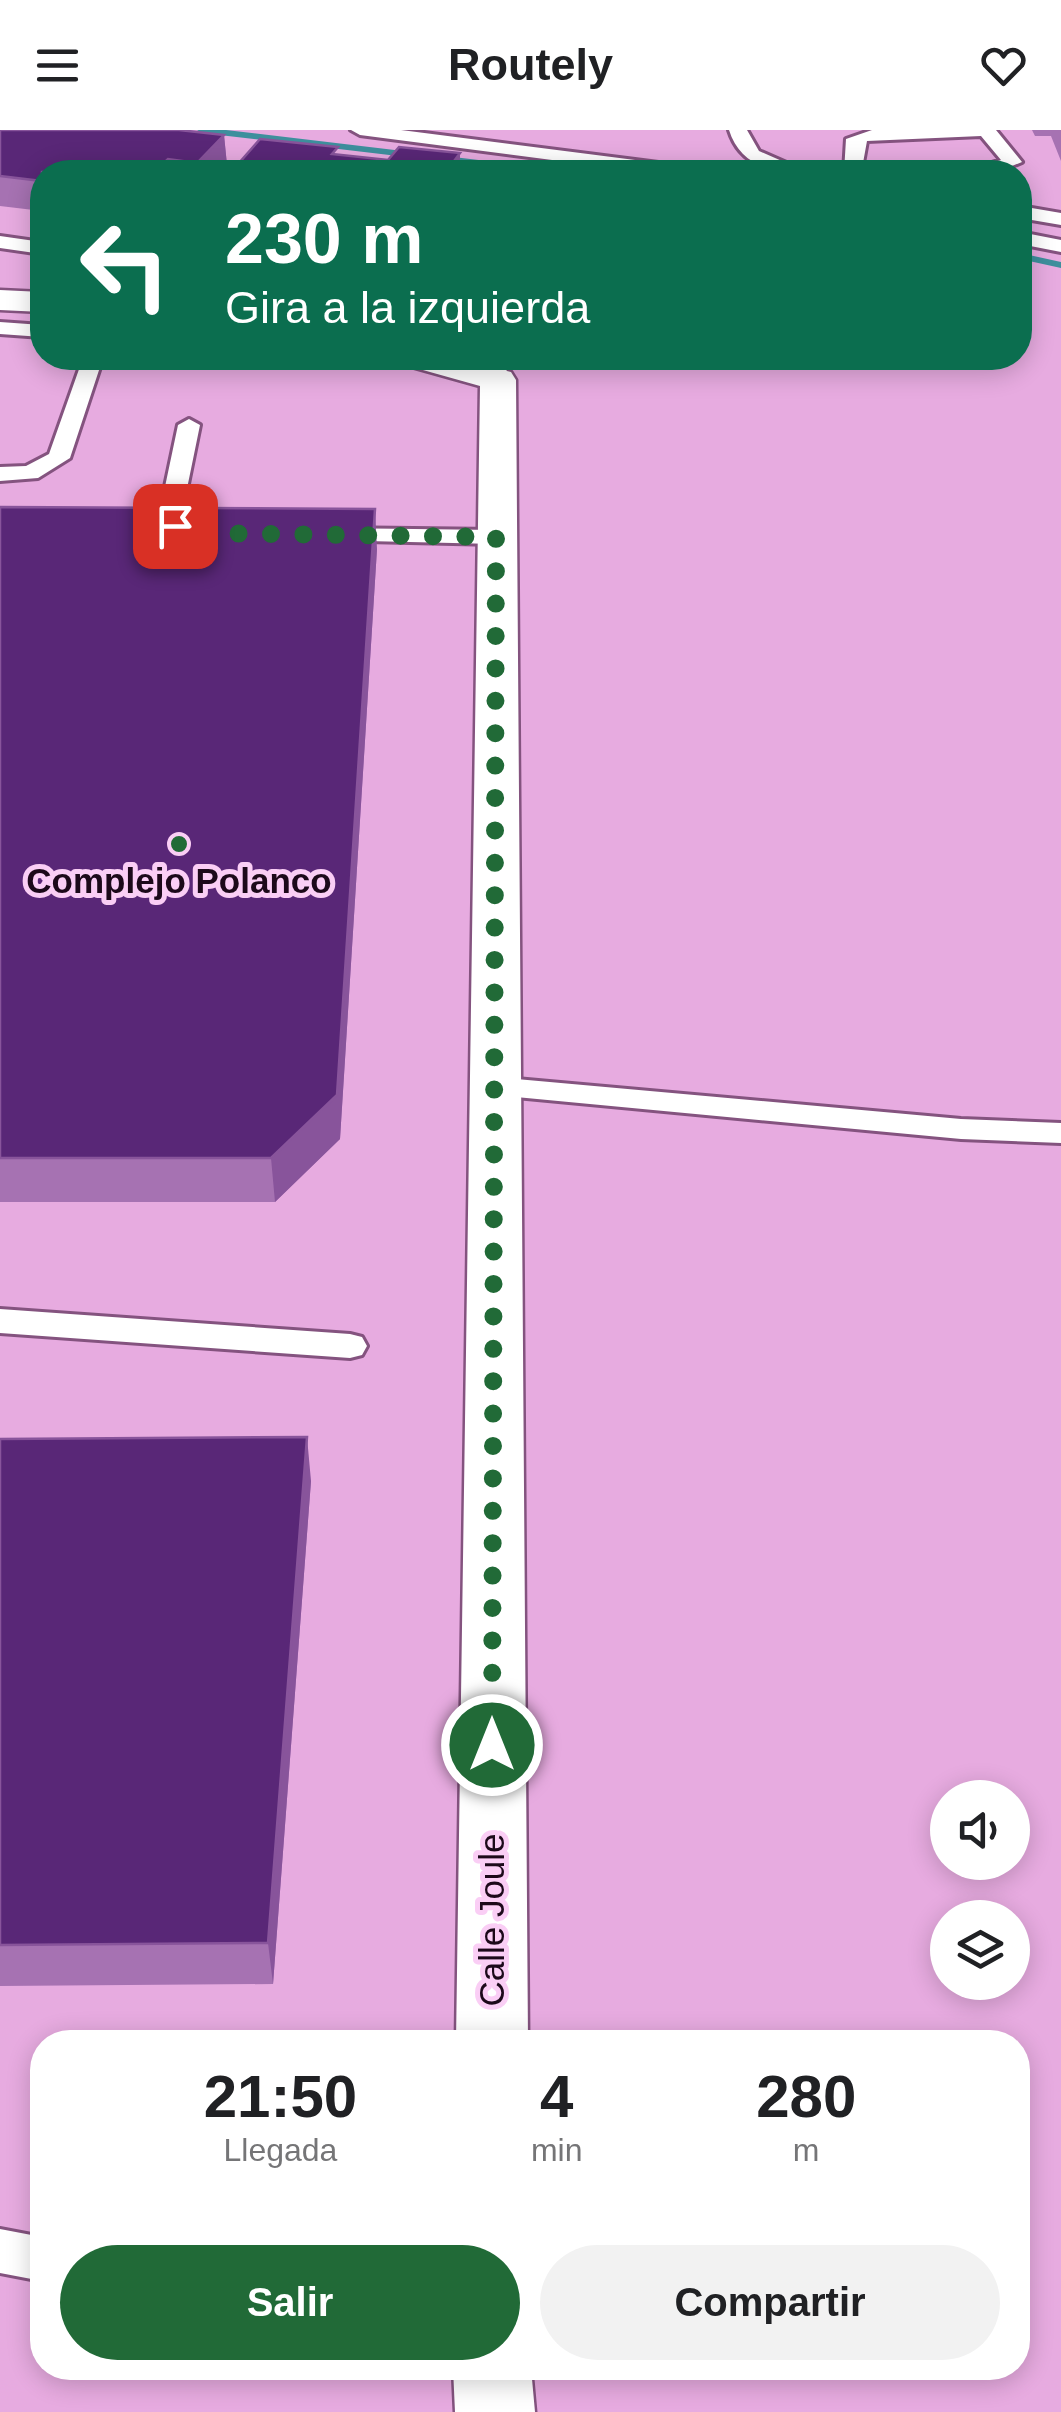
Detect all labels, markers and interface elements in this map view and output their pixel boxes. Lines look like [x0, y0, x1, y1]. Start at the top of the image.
icon: menu [30, 38, 85, 93]
icon: heart [976, 38, 1031, 93]
text: Routely [448, 39, 613, 90]
icon: left [60, 200, 190, 330]
text: 230 m [225, 200, 423, 278]
text: Gira a la izquierda [225, 282, 590, 333]
pin [133, 484, 218, 569]
icon: arrive [148, 499, 203, 554]
marker: Complejo Polanco [168, 833, 190, 855]
place label: Complejo Polanco [26, 861, 332, 900]
position arrow [440, 1693, 544, 1797]
map controls [930, 1780, 1030, 2000]
button: sound [930, 1780, 1030, 1880]
street label: Calle Joule [472, 1833, 511, 2007]
button: layers [930, 1900, 1030, 2000]
text: 21:50 [204, 2063, 357, 2130]
text: 4 [540, 2063, 573, 2130]
text: 280 [756, 2063, 856, 2130]
text: Llegada [223, 2132, 337, 2168]
text: min [531, 2132, 582, 2168]
text: m [793, 2132, 820, 2168]
button: Salir [60, 2245, 520, 2360]
button: Compartir [540, 2245, 1000, 2360]

